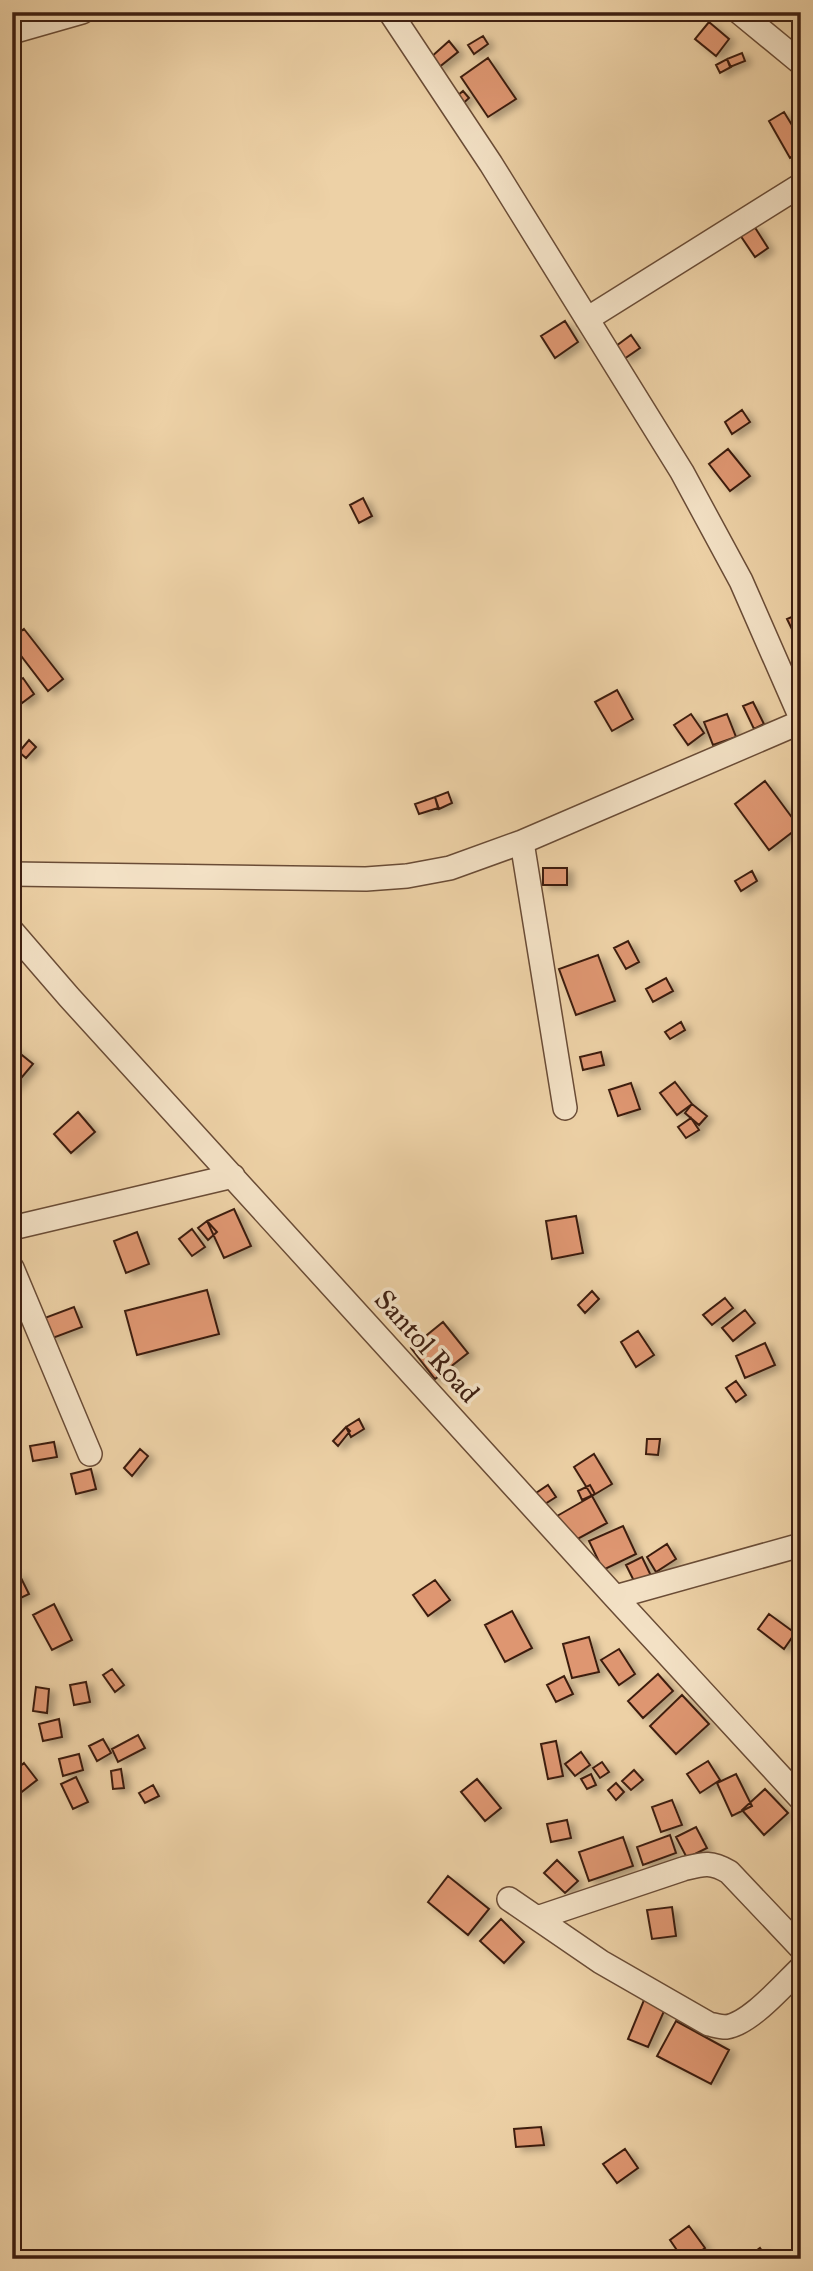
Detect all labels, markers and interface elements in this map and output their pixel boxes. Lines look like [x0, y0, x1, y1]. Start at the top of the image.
street label: Santol Road [367, 1282, 487, 1410]

